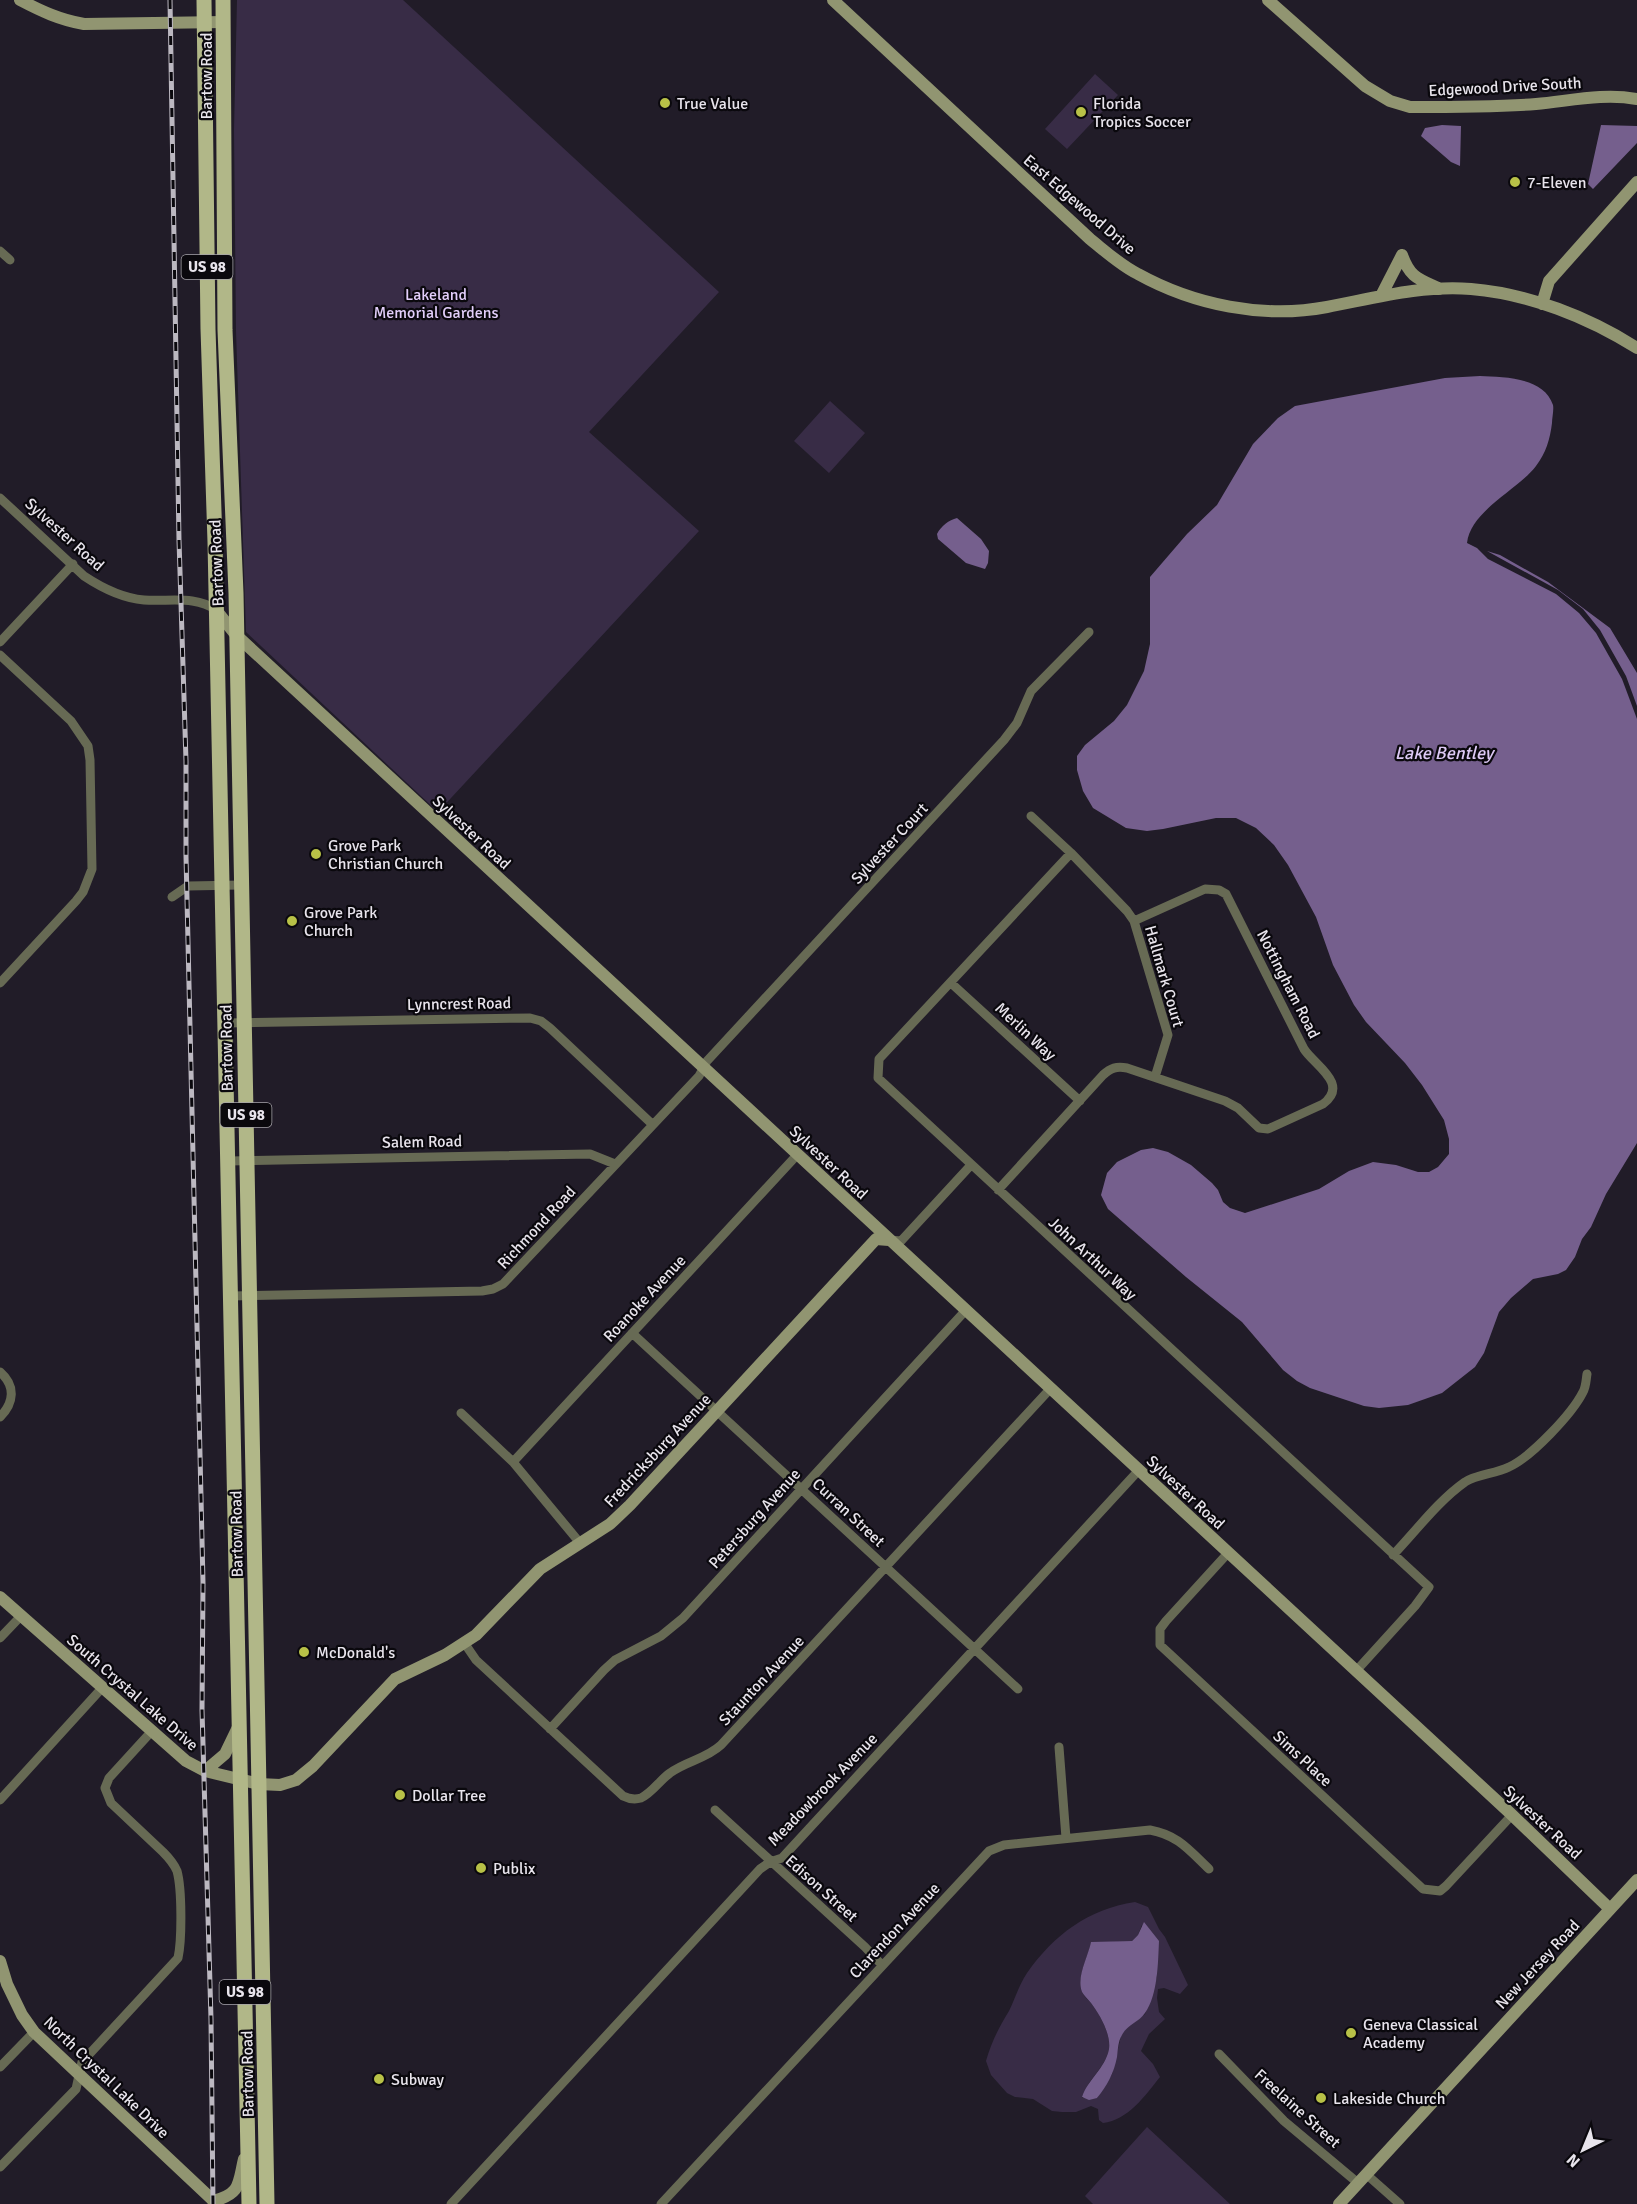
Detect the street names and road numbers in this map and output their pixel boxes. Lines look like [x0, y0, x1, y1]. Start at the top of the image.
street label: Bartow Road [197, 33, 217, 119]
street label: Edgewood Drive South [1428, 73, 1582, 101]
street label: East Edgewood Drive [1019, 150, 1140, 259]
road number: US 98 [182, 255, 232, 279]
street label: Sylvester Road [21, 494, 108, 576]
street label: Bartow Road [205, 519, 229, 607]
street label: Sylvester Road [428, 791, 515, 874]
street label: Sylvester Court [847, 799, 933, 889]
street label: Hallmark Court [1140, 923, 1188, 1030]
street label: Nottingham Road [1252, 927, 1324, 1042]
street label: Lynncrest Road [407, 993, 511, 1015]
street label: Merlin Way [991, 998, 1060, 1065]
street label: Bartow Road [216, 1004, 238, 1092]
road number: US 98 [220, 1103, 272, 1127]
street label: Sylvester Road [785, 1121, 872, 1204]
street label: Salem Road [382, 1131, 462, 1153]
street label: Richmond Road [493, 1182, 580, 1273]
street label: John Arthur Way [1044, 1213, 1141, 1305]
street label: Roanoke Avenue [599, 1251, 690, 1347]
street label: Fredricksburg Avenue [600, 1390, 716, 1512]
street label: Sylvester Road [1142, 1451, 1229, 1534]
street label: Petersburg Avenue [705, 1464, 805, 1573]
street label: Curran Street [808, 1474, 889, 1552]
street label: Bartow Road [226, 1490, 248, 1578]
street label: South Crystal Lake Drive [63, 1630, 202, 1755]
street label: Staunton Avenue [715, 1631, 809, 1730]
street label: Sims Place [1269, 1726, 1336, 1791]
street label: Meadowbrook Avenue [764, 1729, 882, 1850]
street label: Sylvester Road [1499, 1781, 1586, 1864]
street label: Edison Street [781, 1851, 862, 1927]
street label: Clarendon Avenue [845, 1879, 944, 1983]
street label: New Jersey Road [1491, 1916, 1584, 2014]
road number: US 98 [220, 1980, 270, 2004]
street label: North Crystal Lake Drive [39, 2013, 173, 2143]
street label: Bartow Road [237, 2030, 259, 2118]
street label: Freelaine Street [1250, 2065, 1345, 2153]

